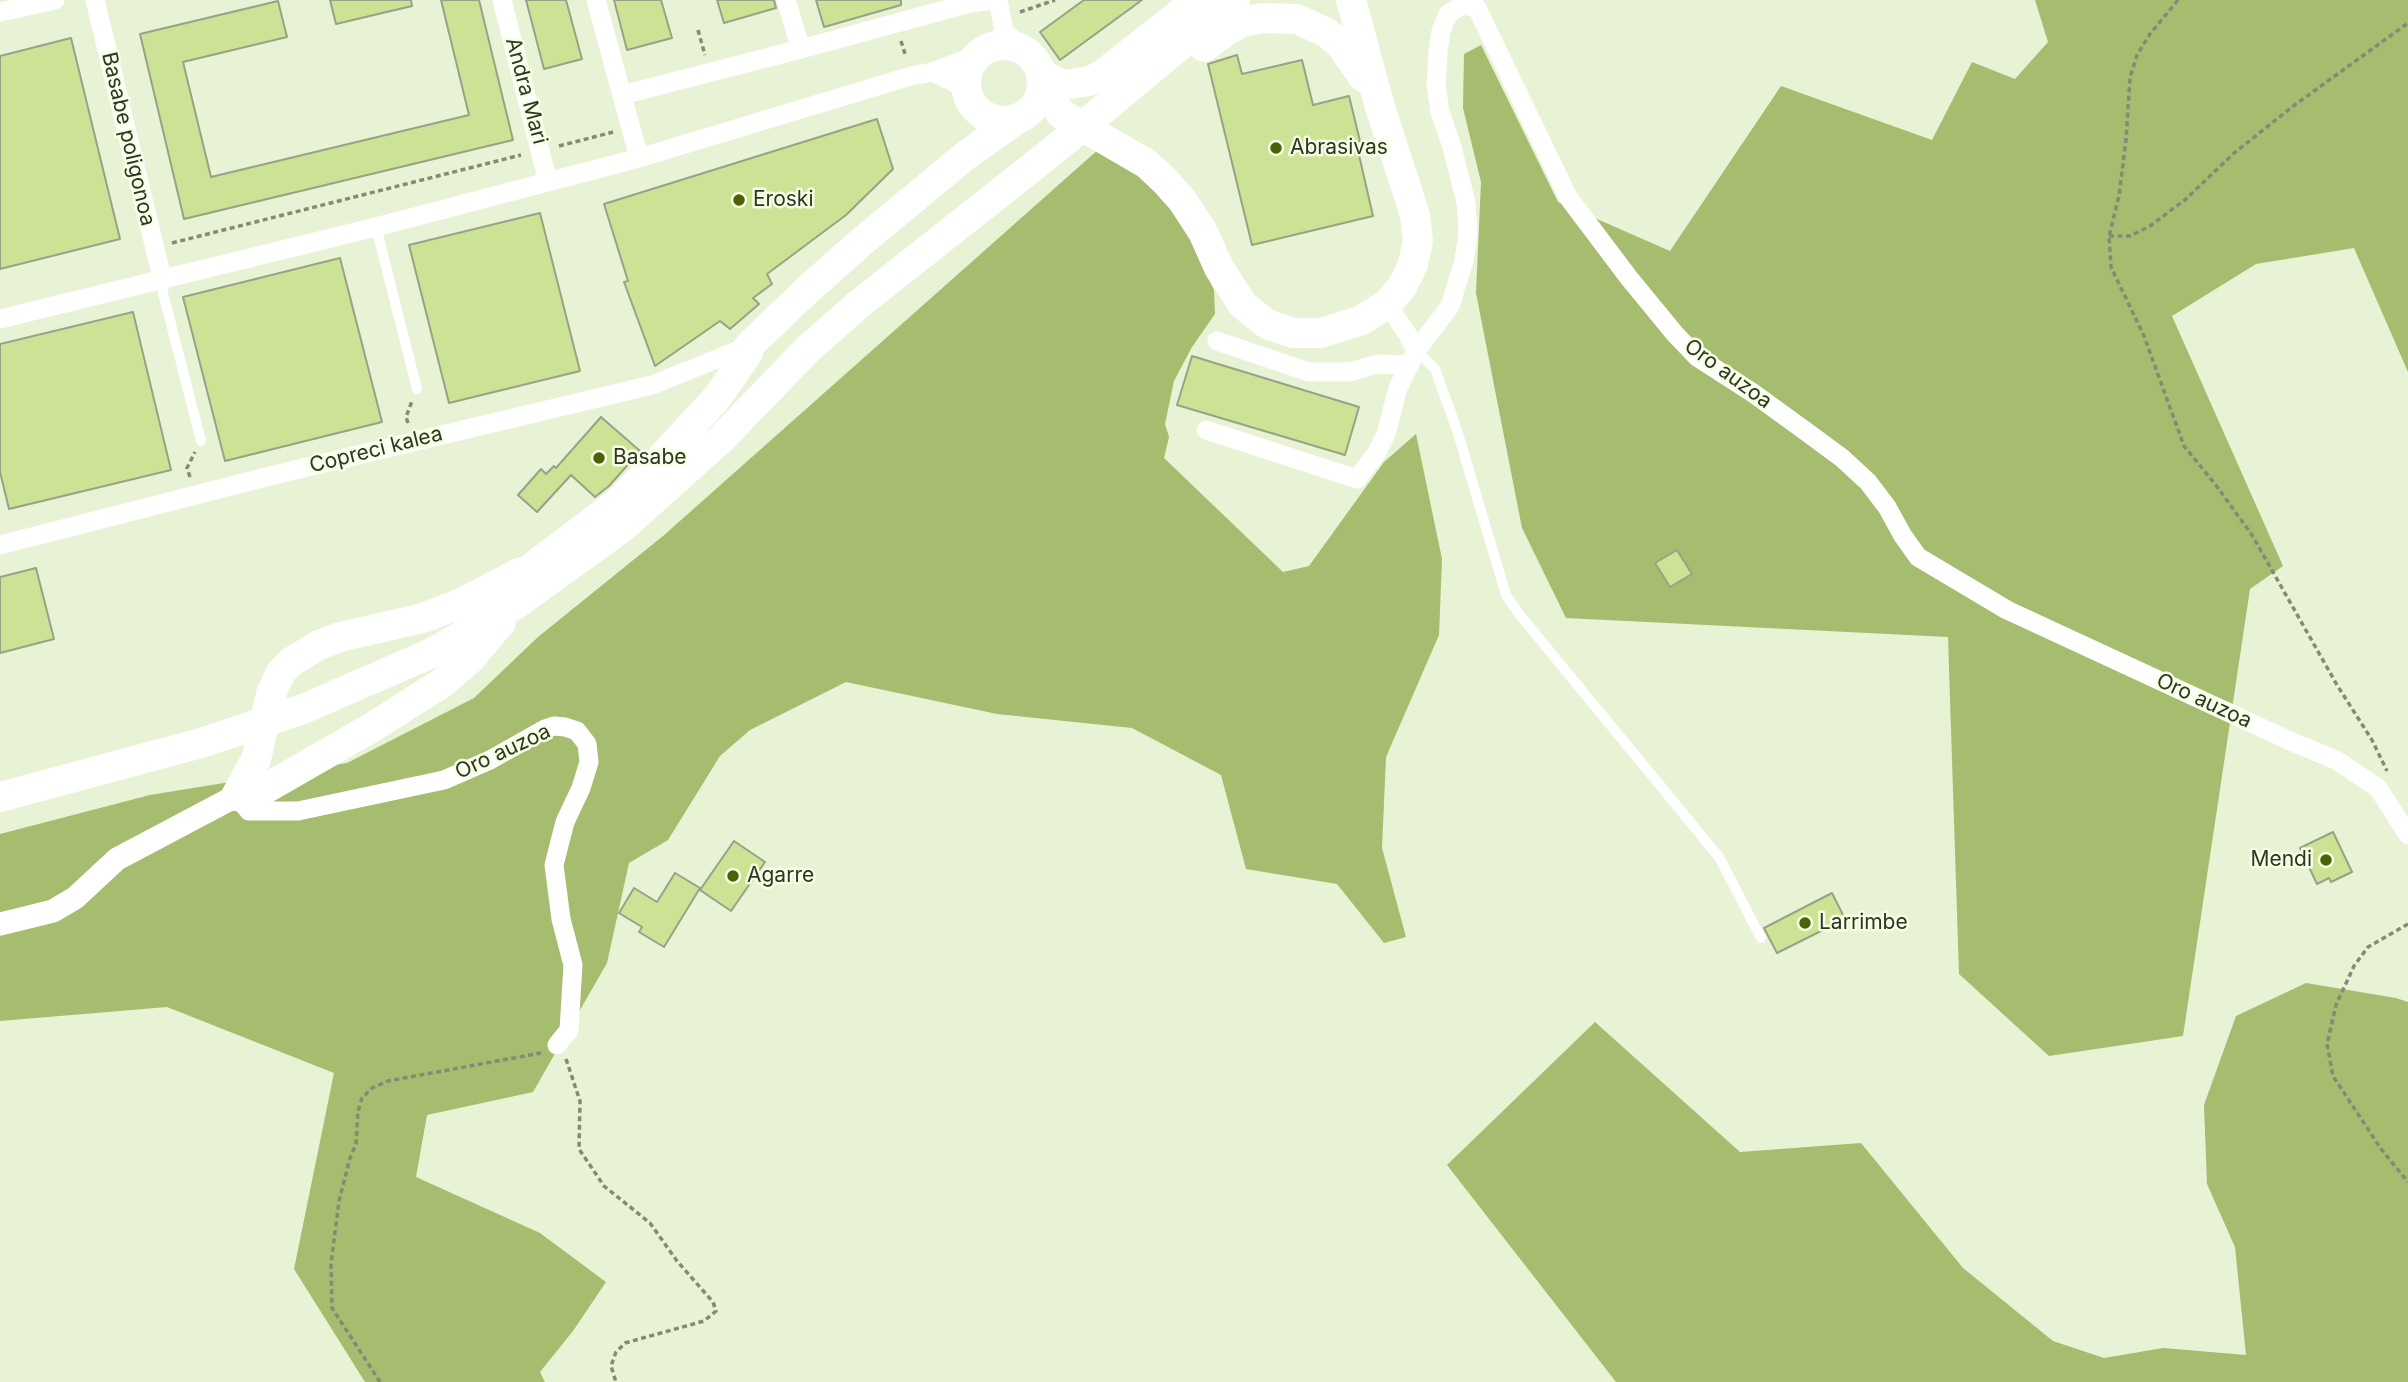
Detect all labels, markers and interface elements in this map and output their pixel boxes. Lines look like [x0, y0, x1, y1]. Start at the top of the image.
street label: Andra Mari [500, 35, 552, 147]
street label: Basabe poligonoa [96, 50, 160, 228]
place label: Abrasivas [1290, 135, 1388, 161]
marker: Abrasivas [1268, 140, 1284, 156]
place label: Eroski [753, 187, 813, 213]
marker: Eroski [731, 192, 747, 208]
street label: Oro auzoa [1679, 334, 1777, 414]
street label: Copreci kalea [307, 421, 445, 479]
place label: Basabe [613, 445, 687, 471]
marker: Basabe [591, 450, 607, 466]
street label: Oro auzoa [2152, 668, 2256, 734]
street label: Oro auzoa [451, 719, 555, 785]
place label: Mendi [2250, 847, 2312, 873]
marker: Mendi [2318, 852, 2334, 868]
place label: Agarre [747, 863, 814, 889]
marker: Agarre [725, 868, 741, 884]
place label: Larrimbe [1819, 910, 1908, 936]
marker: Larrimbe [1797, 915, 1813, 931]

